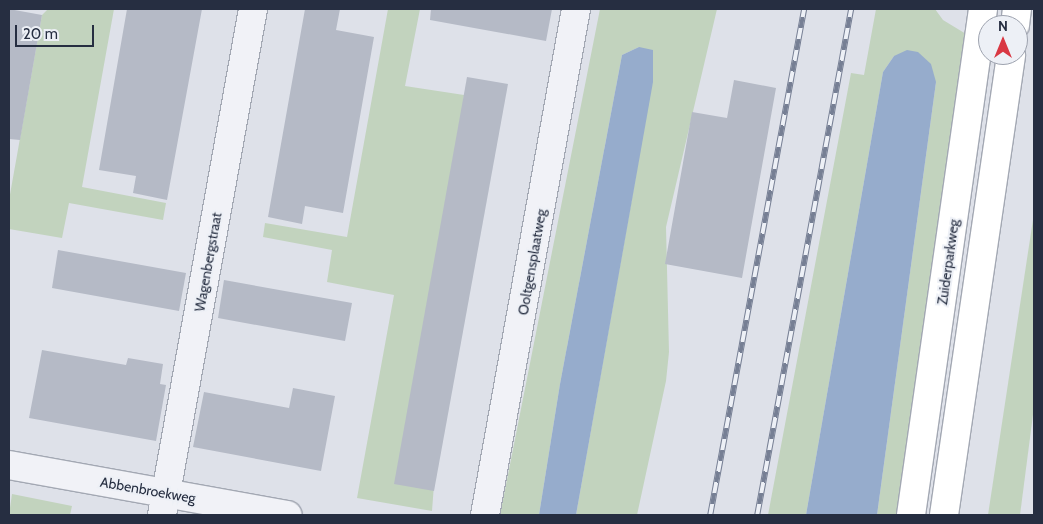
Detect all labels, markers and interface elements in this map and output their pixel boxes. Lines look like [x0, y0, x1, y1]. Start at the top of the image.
scale bar [18, 15, 96, 47]
north arrow [978, 15, 1028, 65]
text: N [998, 17, 1008, 35]
text: 20 m [23, 25, 58, 43]
street label: Ooltgensplaatweg [514, 208, 550, 316]
street label: Wagenbergstraat [191, 211, 225, 313]
street label: Zuiderparkweg [934, 218, 962, 306]
street label: Abbenbroekweg [99, 473, 197, 507]

